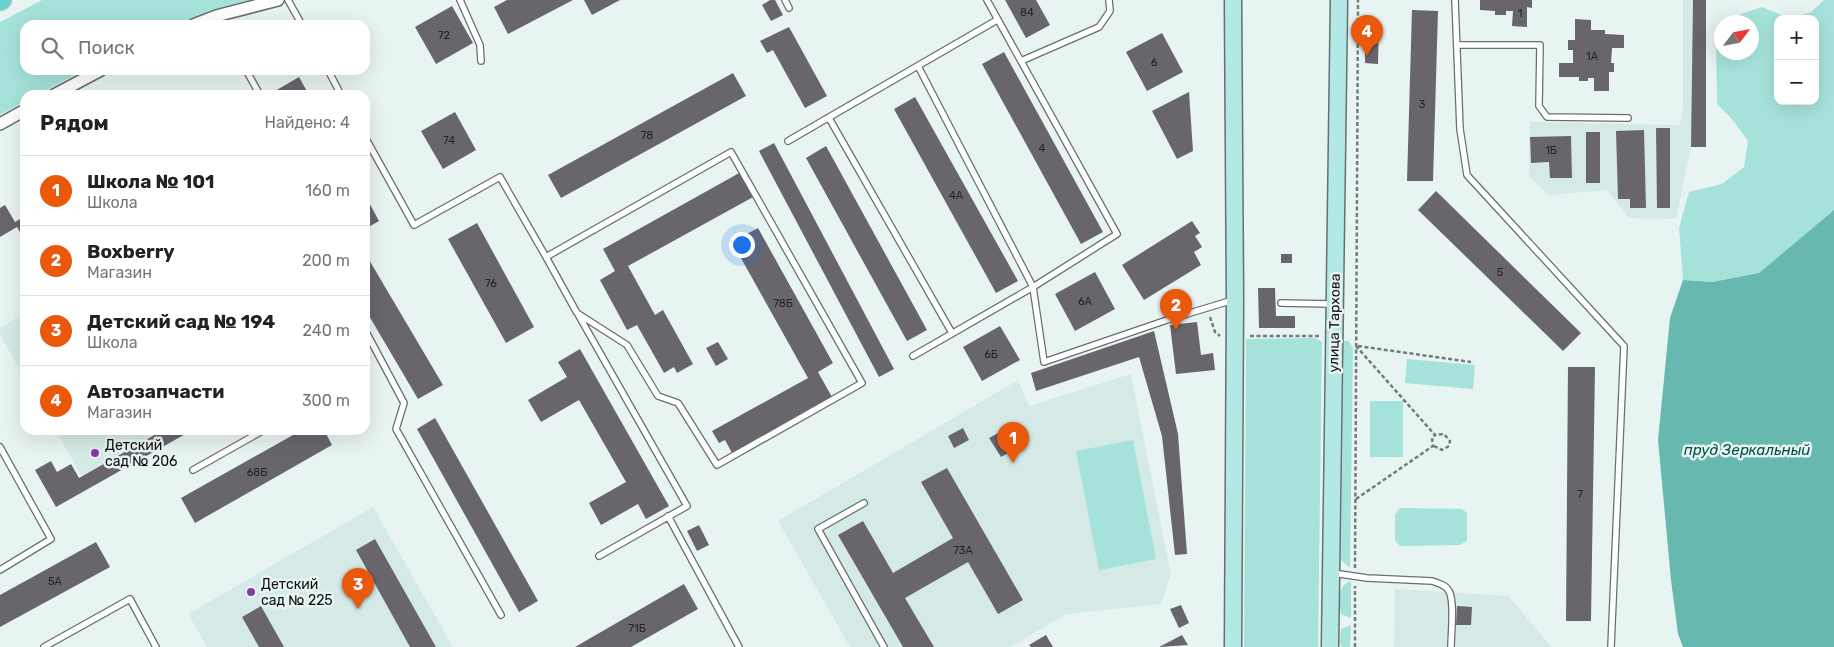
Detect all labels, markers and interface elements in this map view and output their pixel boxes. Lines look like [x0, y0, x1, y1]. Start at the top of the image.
house number: 84 [1020, 6, 1034, 19]
house number: 1 [1518, 7, 1522, 20]
pin: 4 [1351, 15, 1383, 56]
north arrow [1714, 15, 1759, 60]
map controls [1774, 15, 1819, 105]
button: + [1774, 15, 1819, 60]
search box [20, 20, 370, 75]
house number: 72 [438, 29, 450, 42]
icon: search [38, 34, 66, 62]
text: Поиск [78, 36, 135, 59]
house number: 1А [1586, 50, 1599, 63]
house number: 6 [1151, 56, 1158, 69]
button: − [1774, 60, 1819, 105]
house number: 3 [1419, 98, 1426, 111]
text: Рядом [40, 110, 109, 135]
text: Найдено: 4 [265, 113, 350, 132]
house number: 78 [641, 129, 653, 142]
house number: 74 [443, 134, 455, 147]
house number: 4 [1039, 142, 1046, 155]
house number: 1Б [1545, 144, 1557, 157]
text: Школа № 101 [87, 170, 215, 193]
text: 1 [52, 181, 60, 200]
text: 160 m [305, 181, 350, 200]
house number: 4А [949, 189, 964, 202]
text: Школа [87, 193, 138, 212]
your location [729, 232, 755, 258]
text: Boxberry [87, 240, 175, 263]
text: 2 [51, 251, 61, 270]
text: 200 m [302, 251, 350, 270]
text: Магазин [87, 263, 152, 282]
house number: 5 [1497, 266, 1504, 279]
street label: улица Тархова [1325, 273, 1344, 373]
house number: 76 [485, 277, 497, 290]
pin: 2 [1160, 289, 1192, 330]
house number: 6А [1078, 295, 1093, 308]
house number: 78Б [773, 297, 793, 310]
text: Детский сад № 194 [87, 310, 275, 333]
text: 3 [51, 321, 61, 340]
text: 240 m [303, 321, 350, 340]
text: Школа [87, 333, 138, 352]
house number: 6Б [984, 348, 998, 361]
text: Автозапчасти [87, 380, 224, 403]
text: 4 [51, 391, 61, 410]
text: 300 m [302, 391, 350, 410]
text: Магазин [87, 403, 152, 422]
pin: 1 [997, 422, 1029, 463]
place label: Детский сад № 206 [105, 437, 177, 470]
water label: пруд Зеркальный [1684, 441, 1810, 459]
marker: Детский сад № 206 [89, 447, 101, 459]
house number: 68Б [247, 466, 267, 479]
house number: 7 [1577, 488, 1583, 501]
house number: 73А [953, 544, 973, 557]
pin: 3 [342, 568, 374, 609]
house number: 5А [48, 575, 63, 588]
place label: Детский сад № 225 [261, 576, 333, 609]
marker: Детский сад № 225 [245, 586, 257, 598]
house number: 71Б [628, 622, 646, 635]

